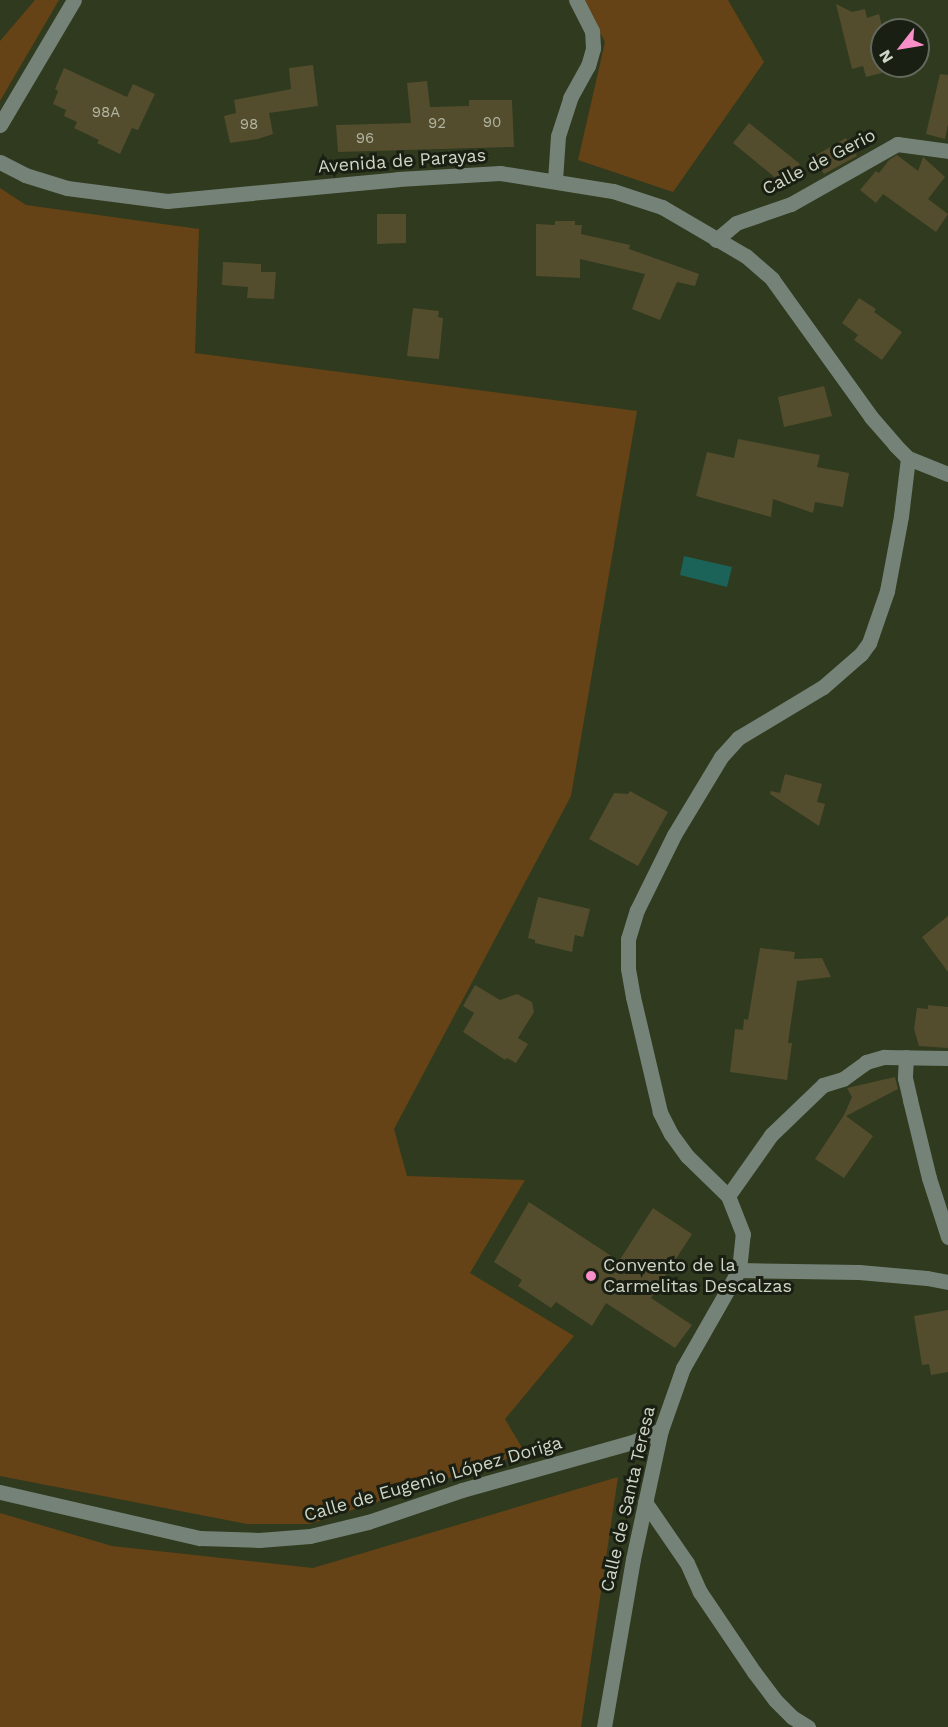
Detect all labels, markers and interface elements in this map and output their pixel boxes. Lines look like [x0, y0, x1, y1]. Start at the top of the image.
north arrow [870, 18, 930, 78]
text: N [875, 47, 897, 66]
house number: 98A [92, 104, 120, 122]
house number: 90 [483, 114, 501, 132]
house number: 92 [428, 115, 446, 133]
house number: 98 [240, 116, 258, 134]
street label: Calle de Gerio [759, 124, 879, 200]
house number: 96 [356, 130, 374, 148]
street label: Avenida de Parayas [317, 144, 487, 178]
place label: Convento de la Carmelitas Descalzas [603, 1255, 792, 1298]
marker: Convento de la Carmelitas Descalzas [584, 1269, 598, 1283]
street label: Calle de Santa Teresa [596, 1404, 660, 1594]
street label: Calle de Eugenio López Doriga [301, 1432, 565, 1526]

